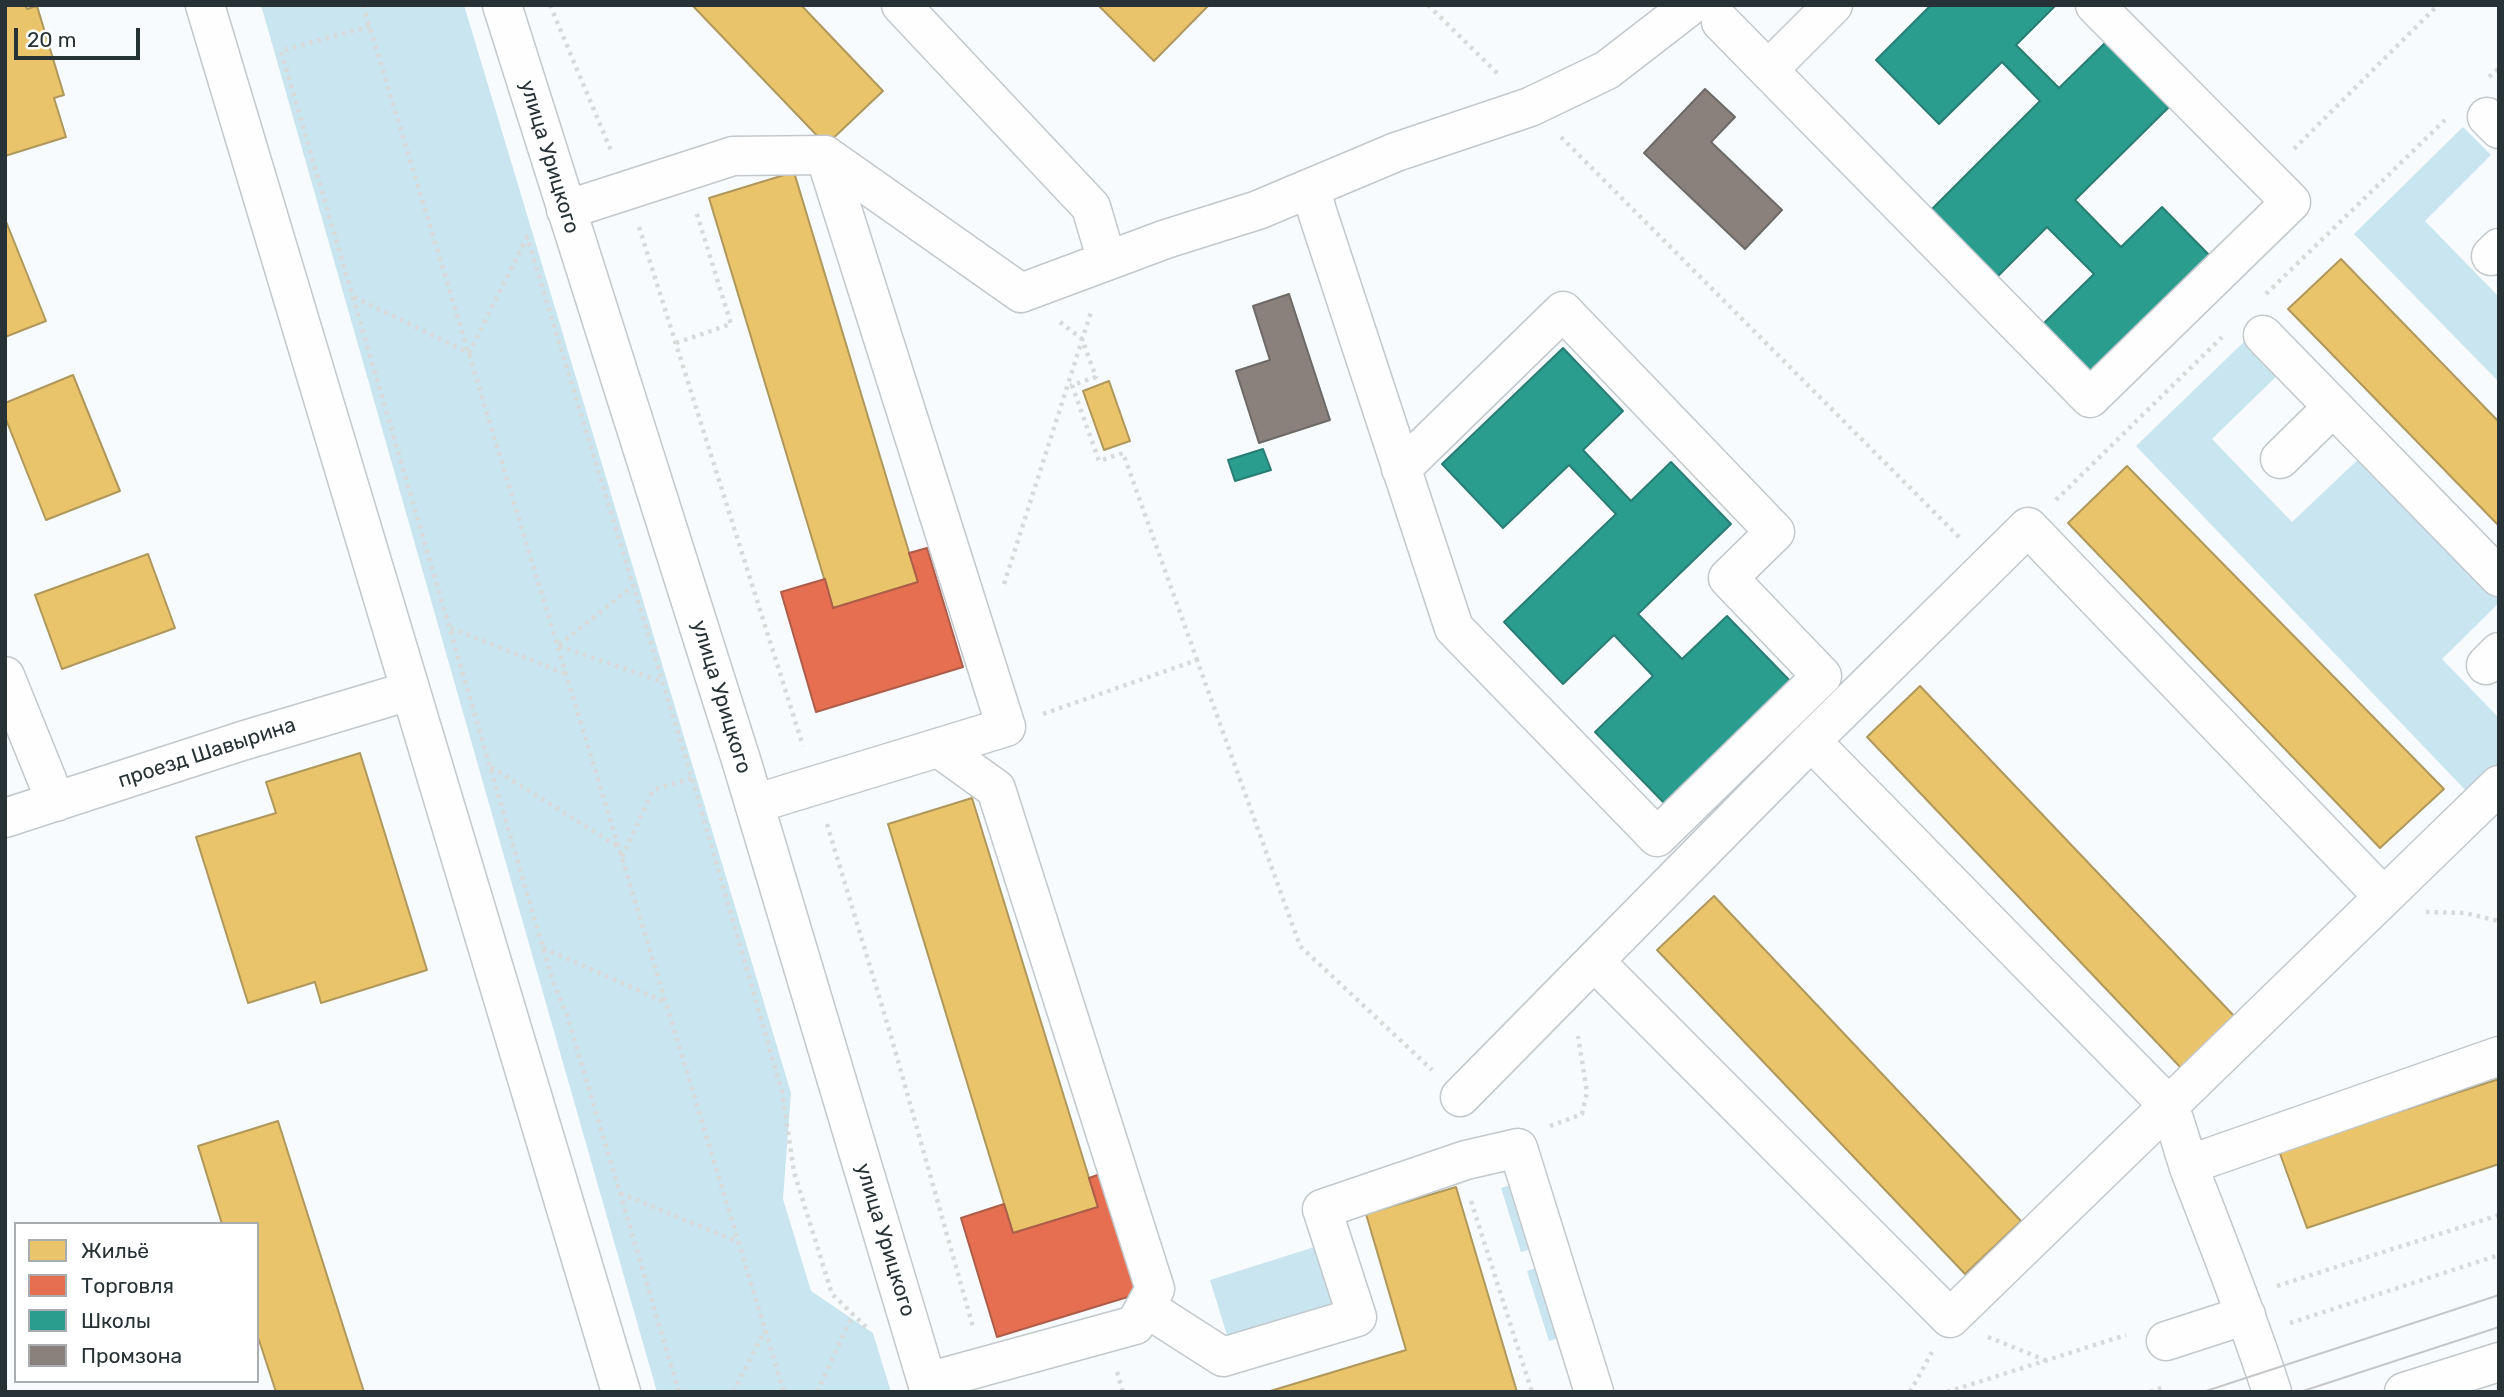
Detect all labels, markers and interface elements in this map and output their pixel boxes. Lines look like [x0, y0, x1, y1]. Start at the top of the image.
scale bar [18, 14, 144, 58]
text: 20 m [27, 27, 76, 52]
street label: улица Урицкого [514, 77, 584, 237]
street label: улица Урицкого [686, 617, 756, 777]
street label: проезд Шавырина [115, 712, 299, 794]
street label: улица Урицкого [850, 1160, 920, 1320]
legend [14, 1222, 259, 1383]
text: Жильё [81, 1238, 149, 1263]
text: Торговля [81, 1273, 174, 1298]
text: Школы [81, 1308, 151, 1333]
text: Промзона [81, 1343, 182, 1368]

